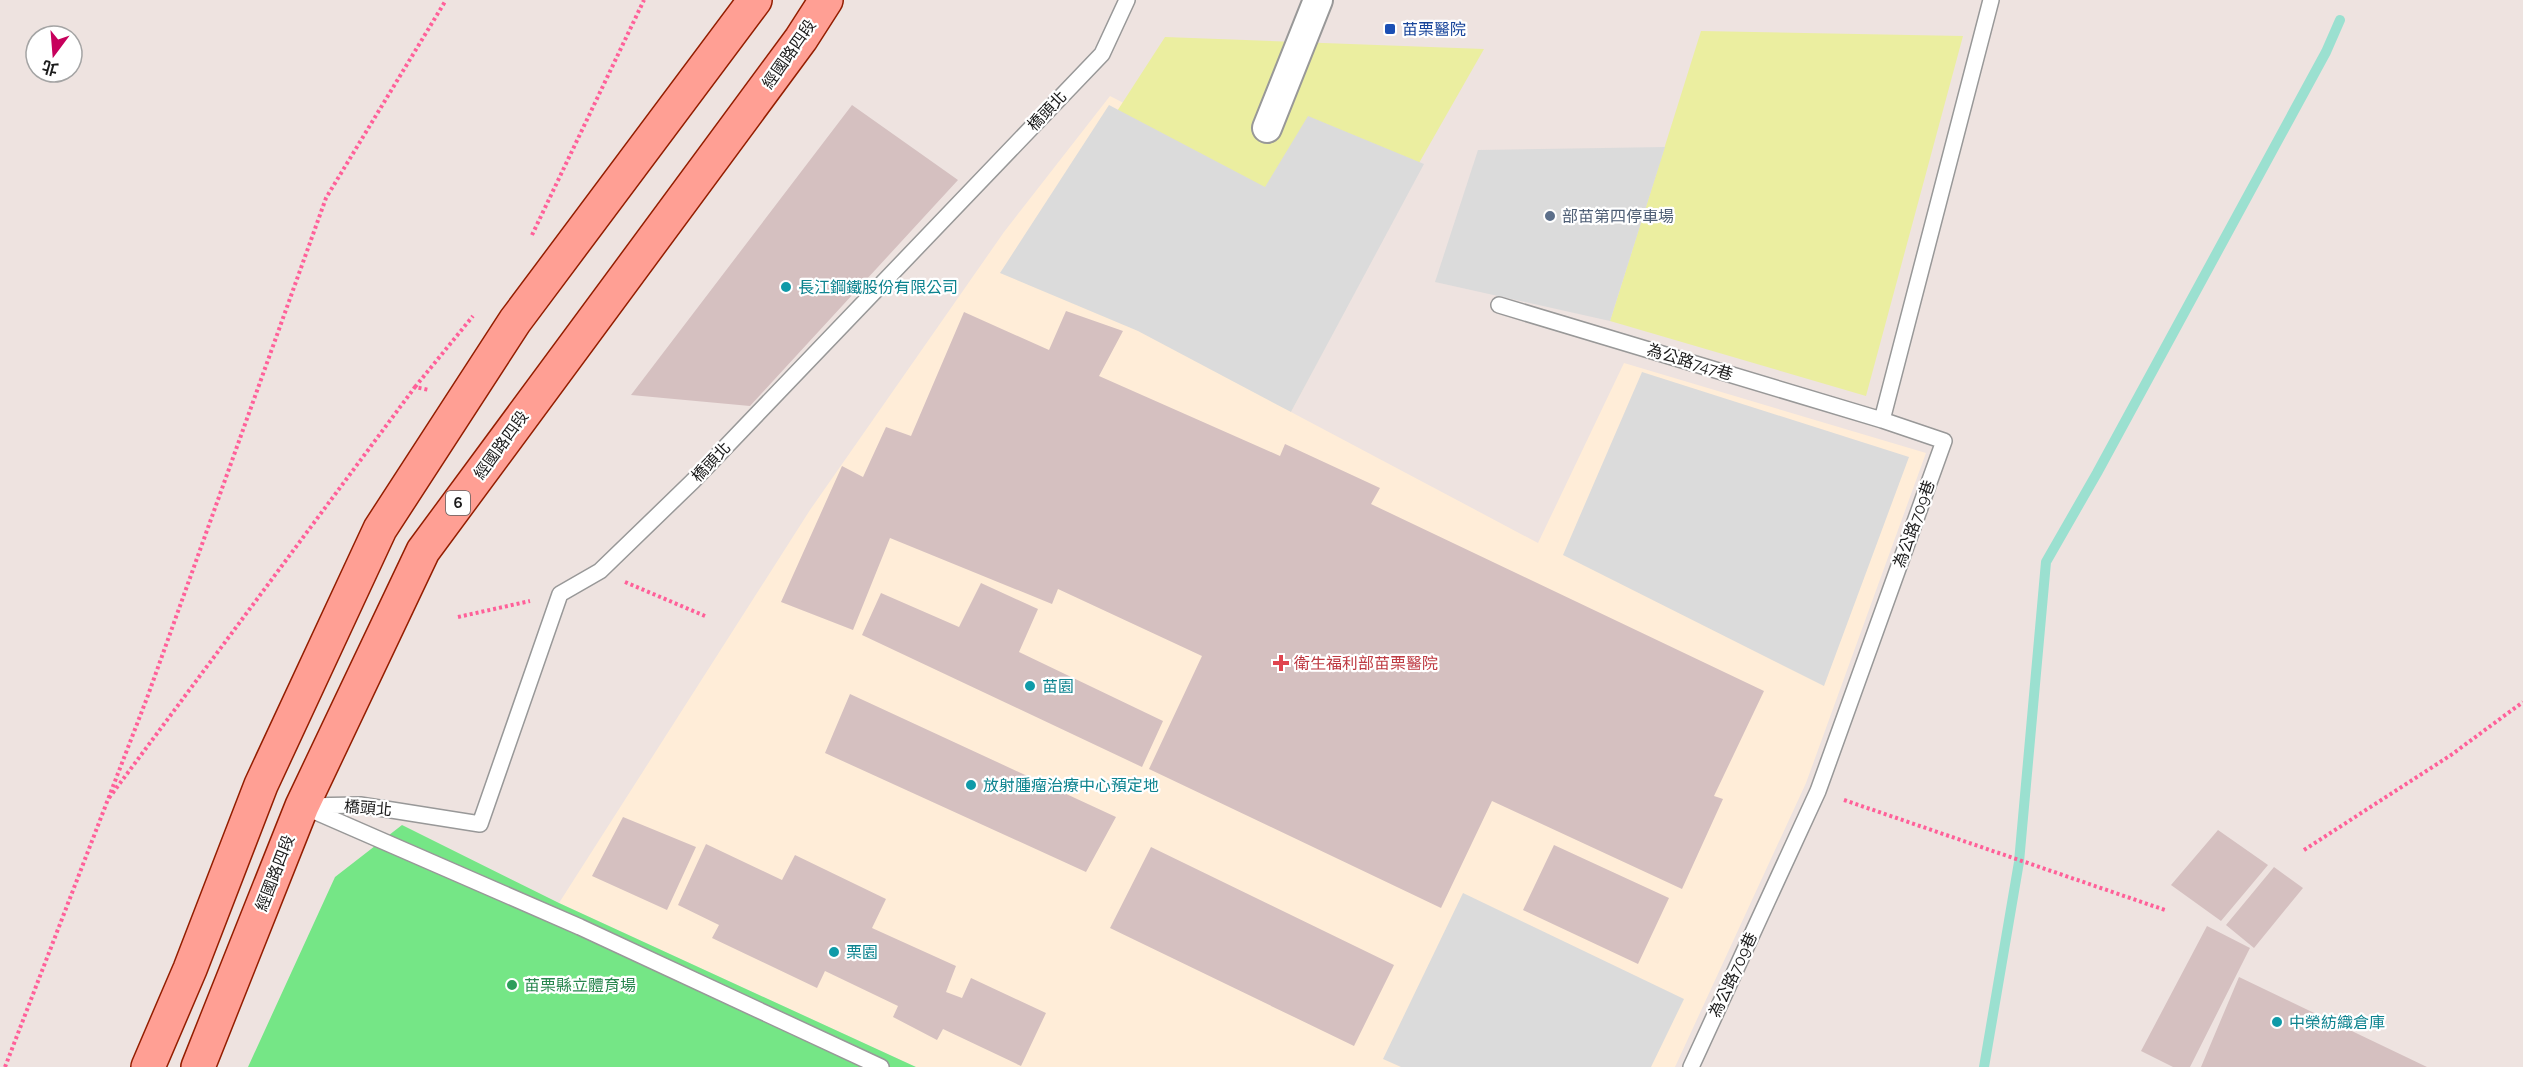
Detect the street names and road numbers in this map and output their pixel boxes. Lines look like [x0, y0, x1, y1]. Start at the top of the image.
street label: 經國路四段 [758, 16, 820, 92]
street label: 橋頭北 [1023, 87, 1071, 135]
street label: 為公路747巷 [1645, 340, 1735, 384]
street label: 經國路四段 [470, 407, 532, 483]
street label: 橋頭北 [687, 438, 735, 486]
street label: 為公路709巷 [1889, 478, 1939, 570]
road number: 6 [446, 491, 470, 515]
street label: 橋頭北 [343, 796, 393, 820]
street label: 經國路四段 [252, 832, 298, 914]
street label: 為公路709巷 [1705, 929, 1761, 1021]

